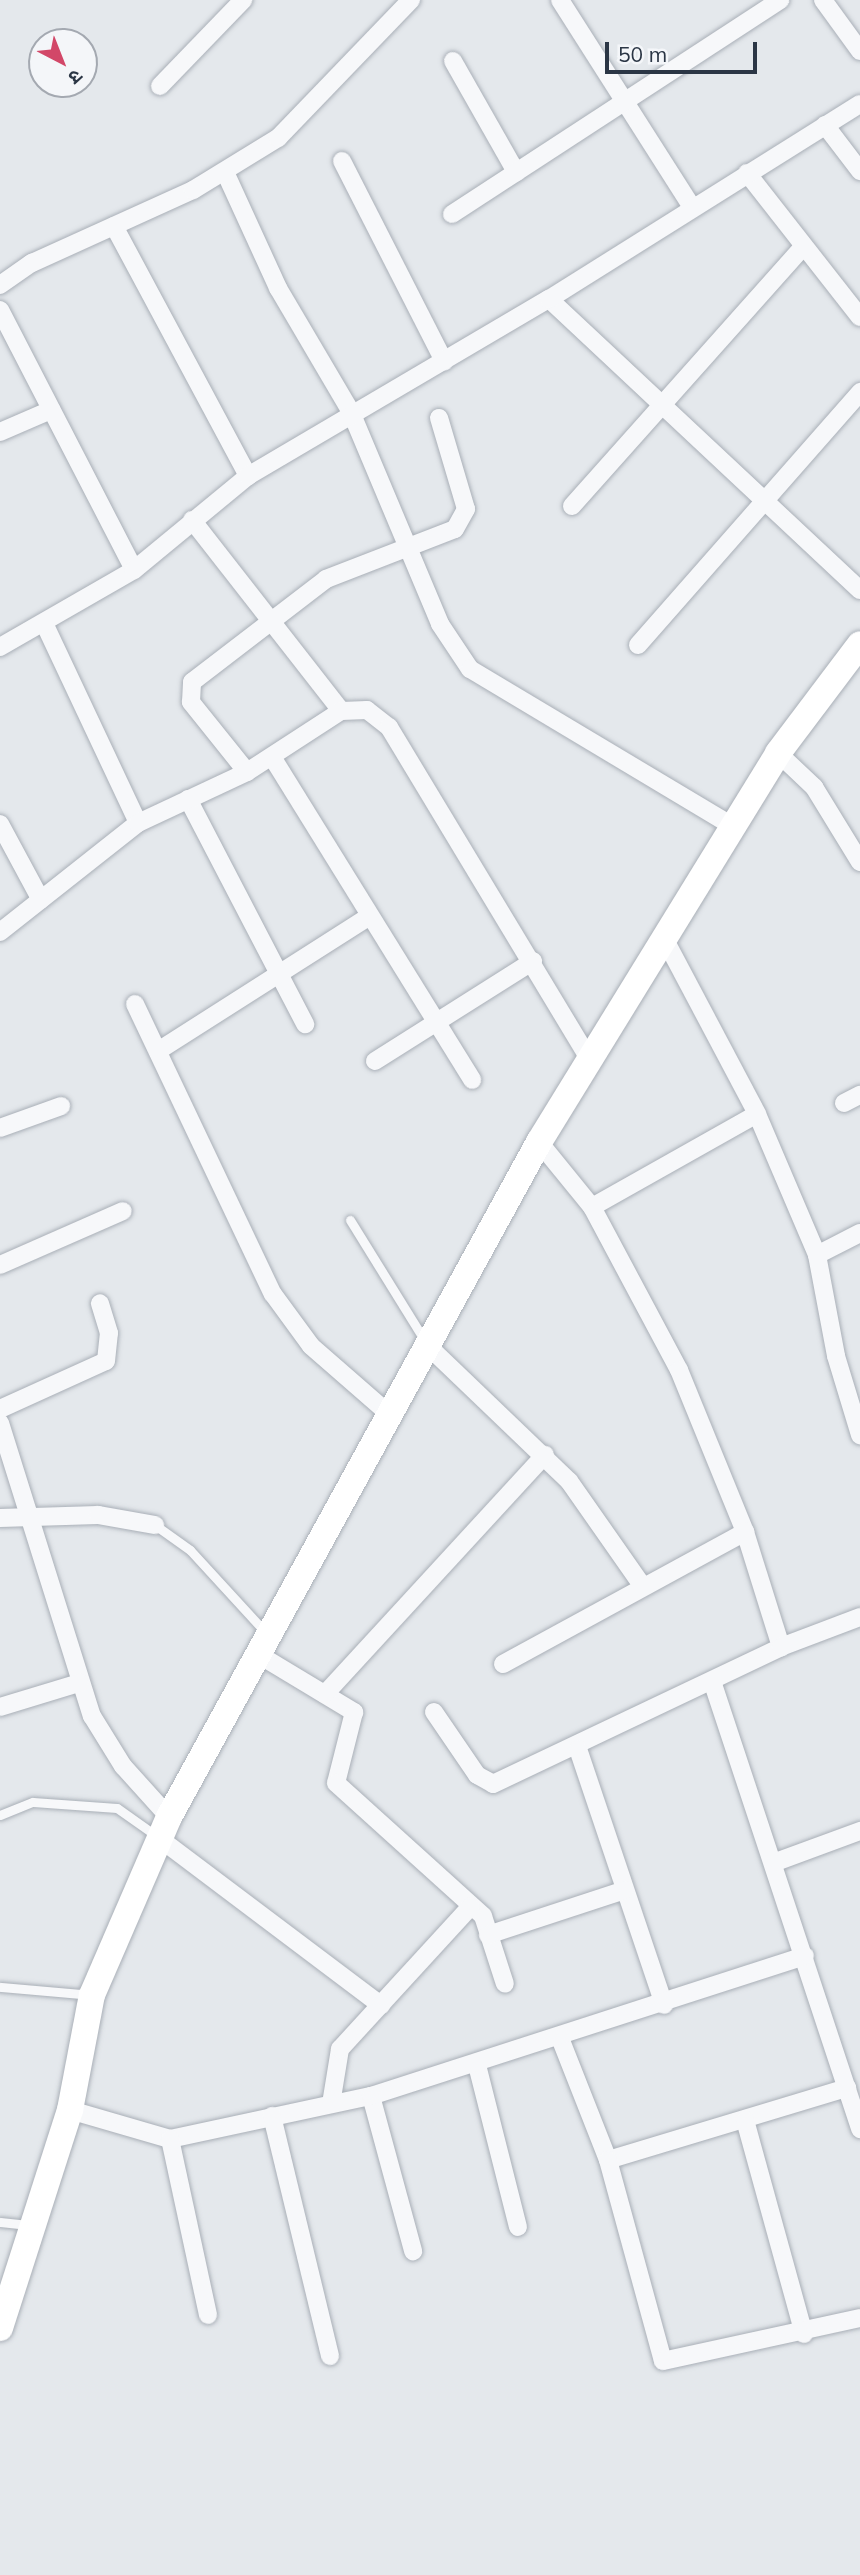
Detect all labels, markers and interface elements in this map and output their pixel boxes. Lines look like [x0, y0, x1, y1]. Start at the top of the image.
north arrow [28, 28, 98, 98]
scale bar [608, 28, 760, 72]
text: 50 m [618, 41, 667, 67]
text: उ [64, 64, 88, 90]

